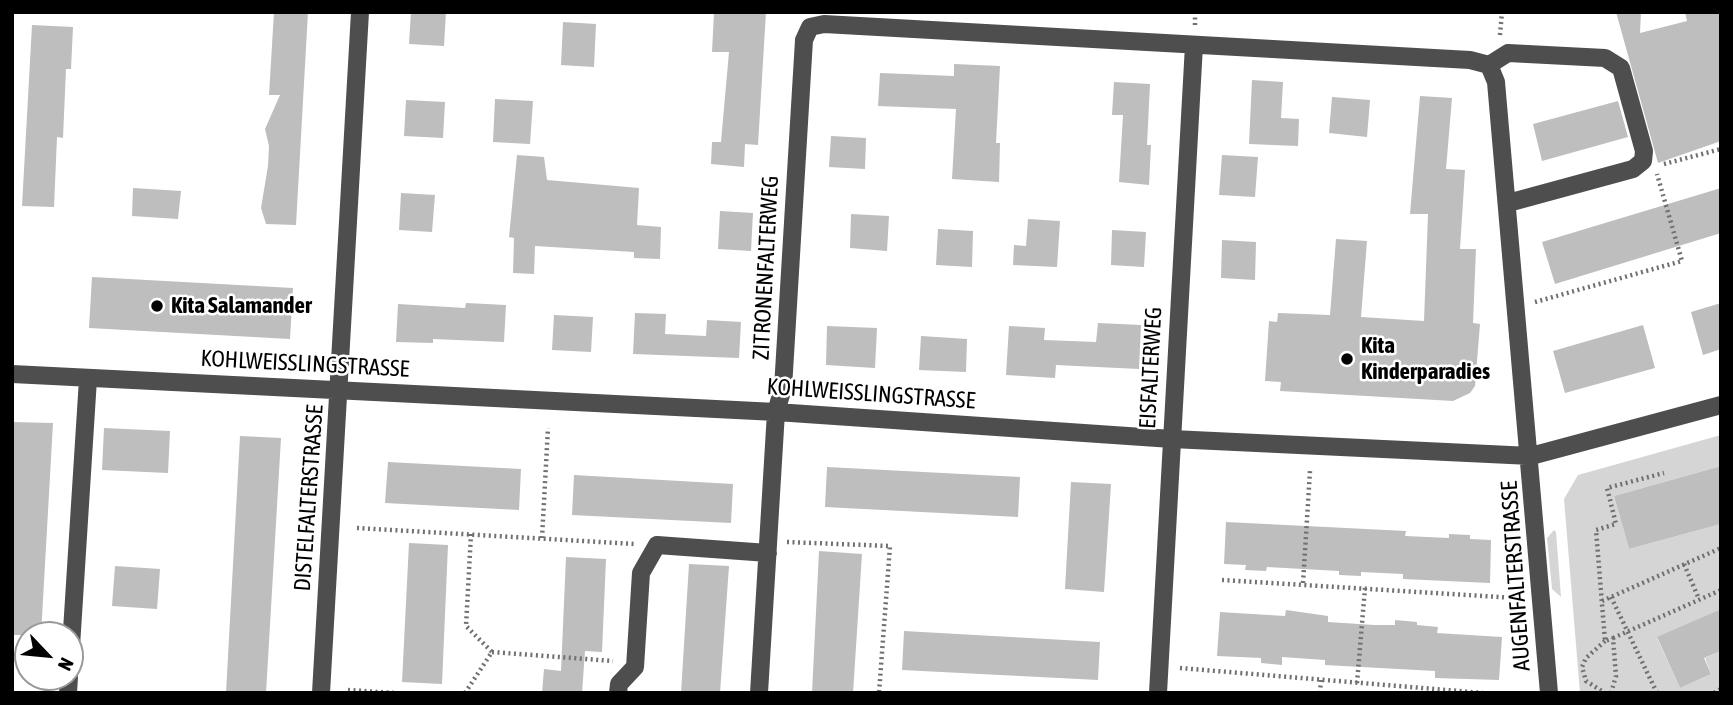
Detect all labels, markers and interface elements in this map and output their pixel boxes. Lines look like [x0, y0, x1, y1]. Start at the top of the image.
street label: ZITRONENFALTERWEG [747, 175, 785, 361]
place label: Kita Salamander [171, 292, 312, 320]
marker: Kita Salamander [149, 298, 165, 314]
street label: EISFALTERWEG [1134, 306, 1168, 430]
place label: Kita Kinderparadies [1361, 332, 1490, 386]
street label: KOHLWEISSLINGSTRASSE [200, 345, 410, 383]
marker: Kita Kinderparadies [1339, 351, 1355, 367]
street label: KOHLWEISSLINGSTRASSE [766, 373, 976, 415]
street label: DISTELFALTERSTRASSE [289, 404, 329, 592]
street label: AUGENFALTERSTRASSE [1496, 480, 1536, 672]
north arrow [14, 621, 84, 691]
text: N [54, 654, 78, 674]

